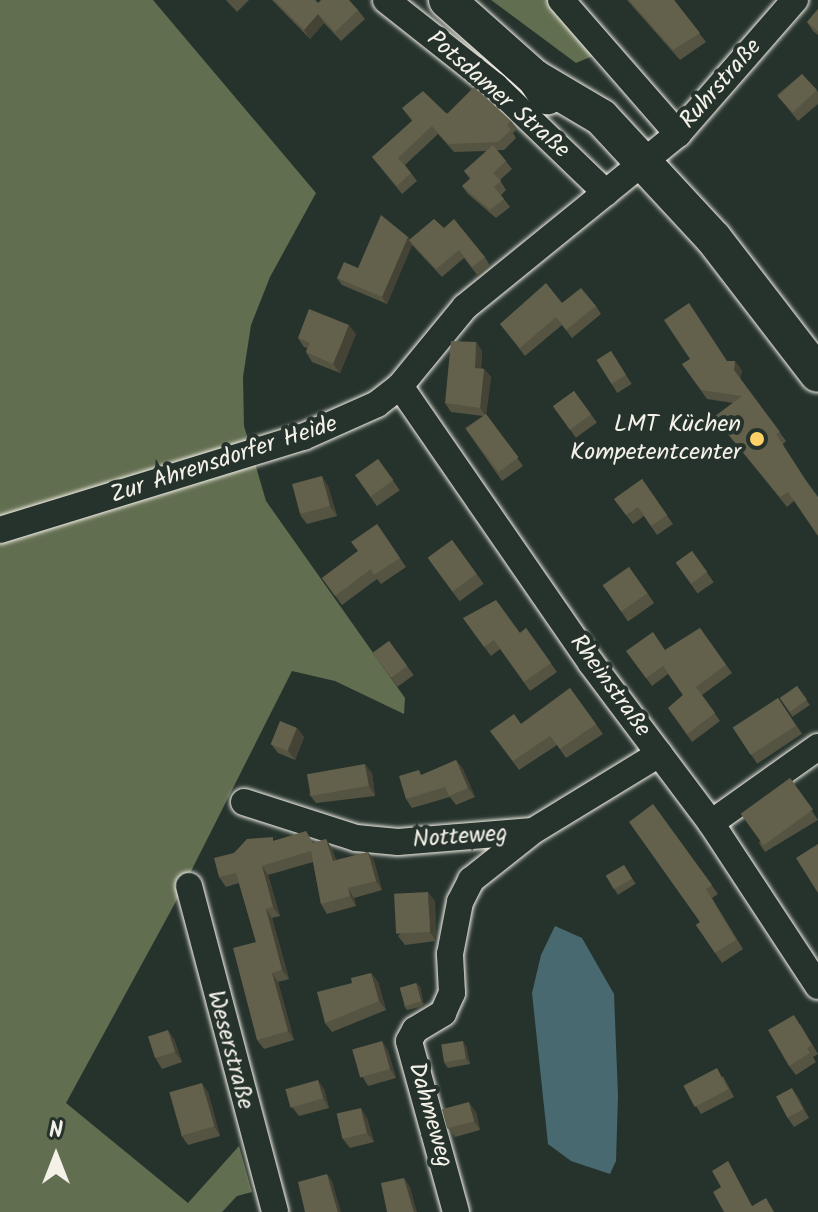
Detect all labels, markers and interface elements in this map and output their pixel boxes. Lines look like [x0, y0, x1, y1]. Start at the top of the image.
street label: Potsdamer Straße [421, 25, 575, 165]
street label: Ruhrstraße [674, 33, 768, 135]
street label: Zur Ahrensdorfer Heide [107, 410, 341, 510]
place label: LMT Küchen Kompetentcenter [570, 411, 741, 467]
marker: LMT Küchen Kompetentcenter [748, 430, 766, 448]
street label: Rheinstraße [563, 629, 657, 743]
street label: Notteweg [412, 819, 508, 855]
street label: Weserstraße [200, 987, 260, 1113]
street label: Dahmeweg [401, 1059, 459, 1171]
text: N [49, 1114, 63, 1149]
north arrow [16, 1116, 96, 1196]

